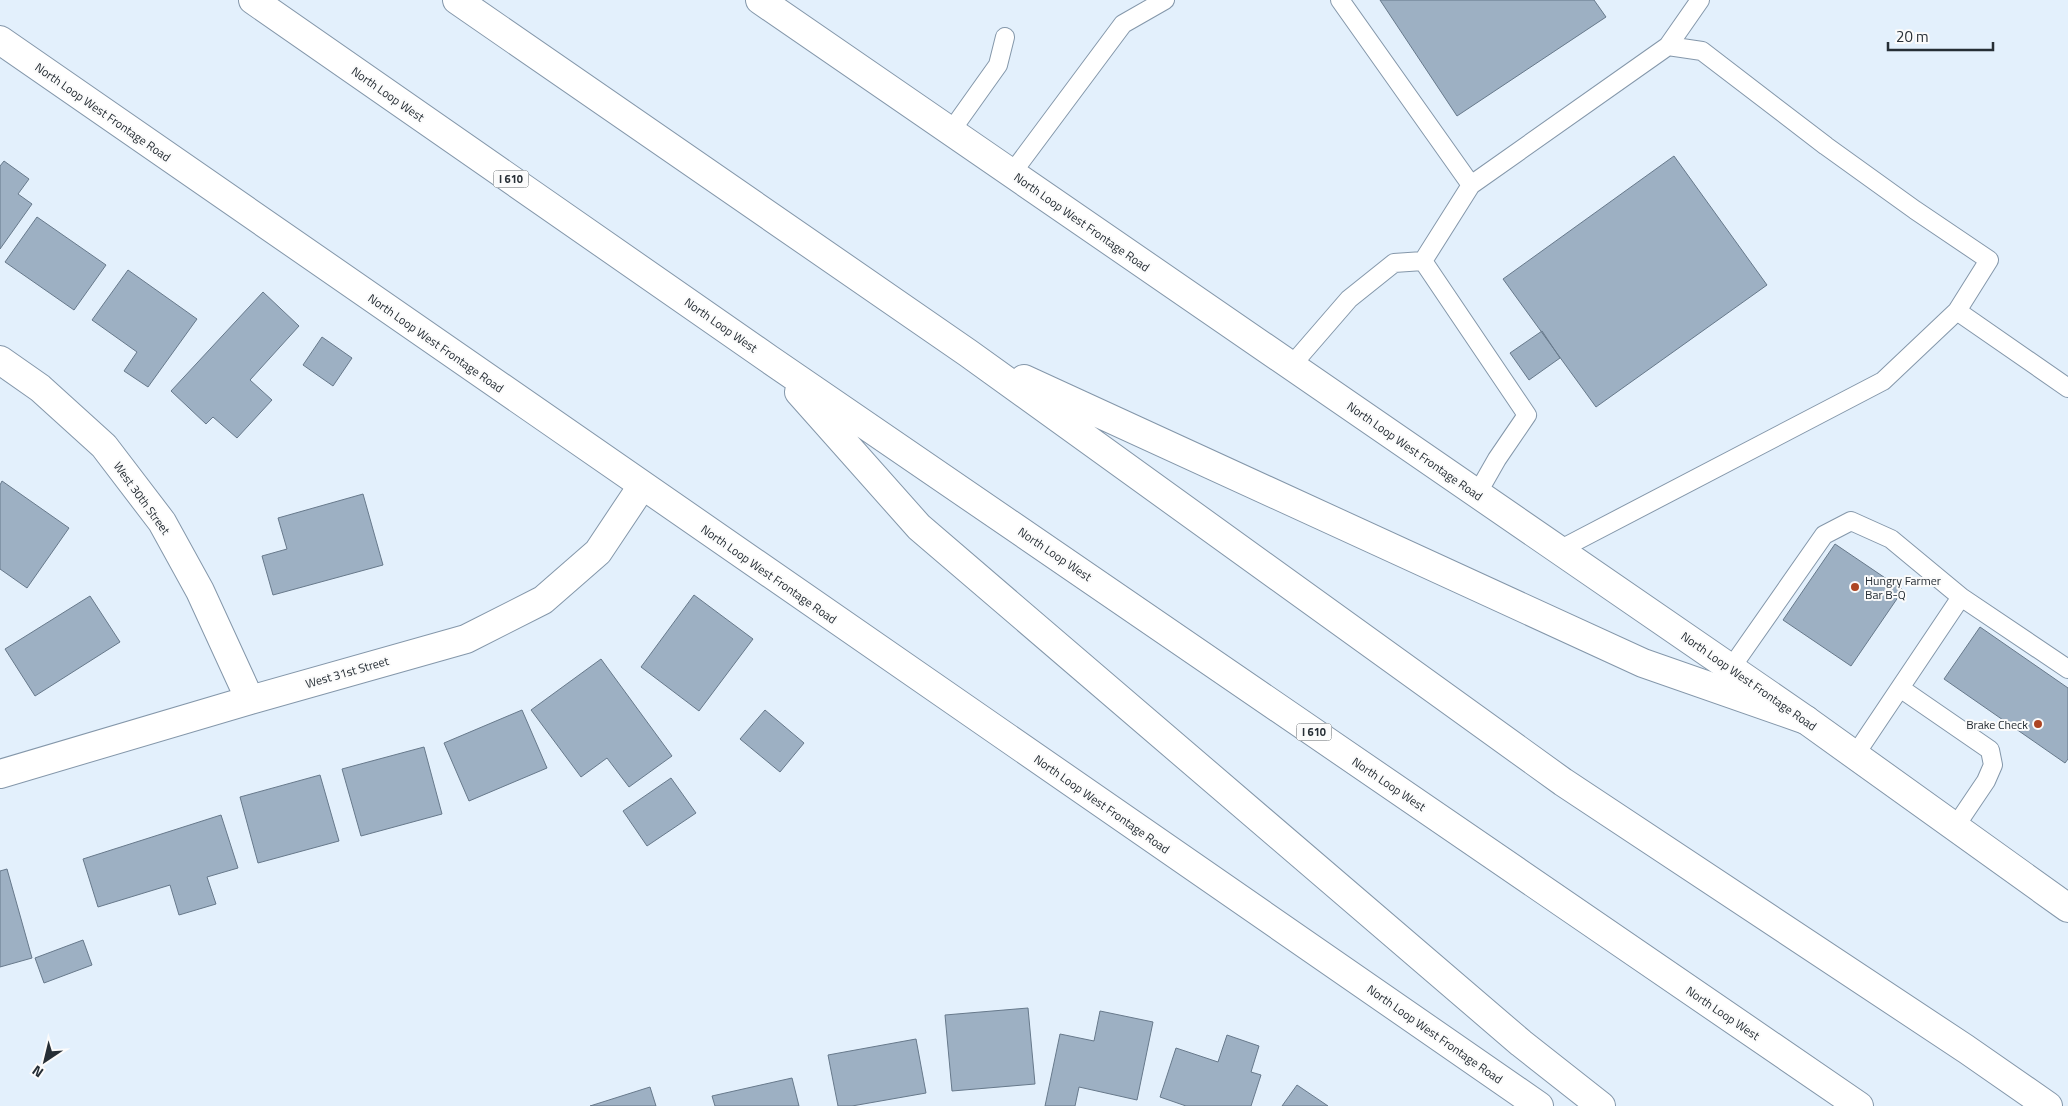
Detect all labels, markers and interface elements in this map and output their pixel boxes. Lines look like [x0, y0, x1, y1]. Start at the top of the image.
scale bar [1888, 20, 1993, 52]
text: 20 m [1896, 25, 1929, 48]
street label: North Loop West Frontage Road [31, 58, 175, 166]
street label: North Loop West [348, 62, 429, 127]
street label: North Loop West Frontage Road [1010, 168, 1154, 276]
road number: I 610 [494, 170, 528, 188]
street label: North Loop West Frontage Road [364, 289, 508, 397]
street label: North Loop West [681, 293, 762, 358]
street label: North Loop West Frontage Road [1343, 397, 1487, 505]
street label: West 30th Street [109, 457, 176, 539]
street label: North Loop West Frontage Road [697, 520, 841, 628]
street label: North Loop West [1014, 522, 1096, 586]
place label: Hungry Farmer Bar B-Q [1865, 571, 1941, 604]
marker: Hungry Farmer Bar B-Q [1849, 581, 1861, 593]
street label: North Loop West Frontage Road [1677, 627, 1821, 735]
street label: West 31st Street [303, 651, 392, 693]
place label: Brake Check [1966, 715, 2028, 734]
marker: Brake Check [2032, 718, 2044, 730]
road number: I 610 [1296, 724, 1332, 740]
street label: North Loop West Frontage Road [1030, 750, 1174, 858]
street label: North Loop West [1348, 752, 1430, 816]
street label: North Loop West Frontage Road [1363, 980, 1507, 1088]
street label: North Loop West [1682, 981, 1764, 1045]
north arrow [20, 1036, 70, 1086]
text: N [27, 1061, 47, 1083]

